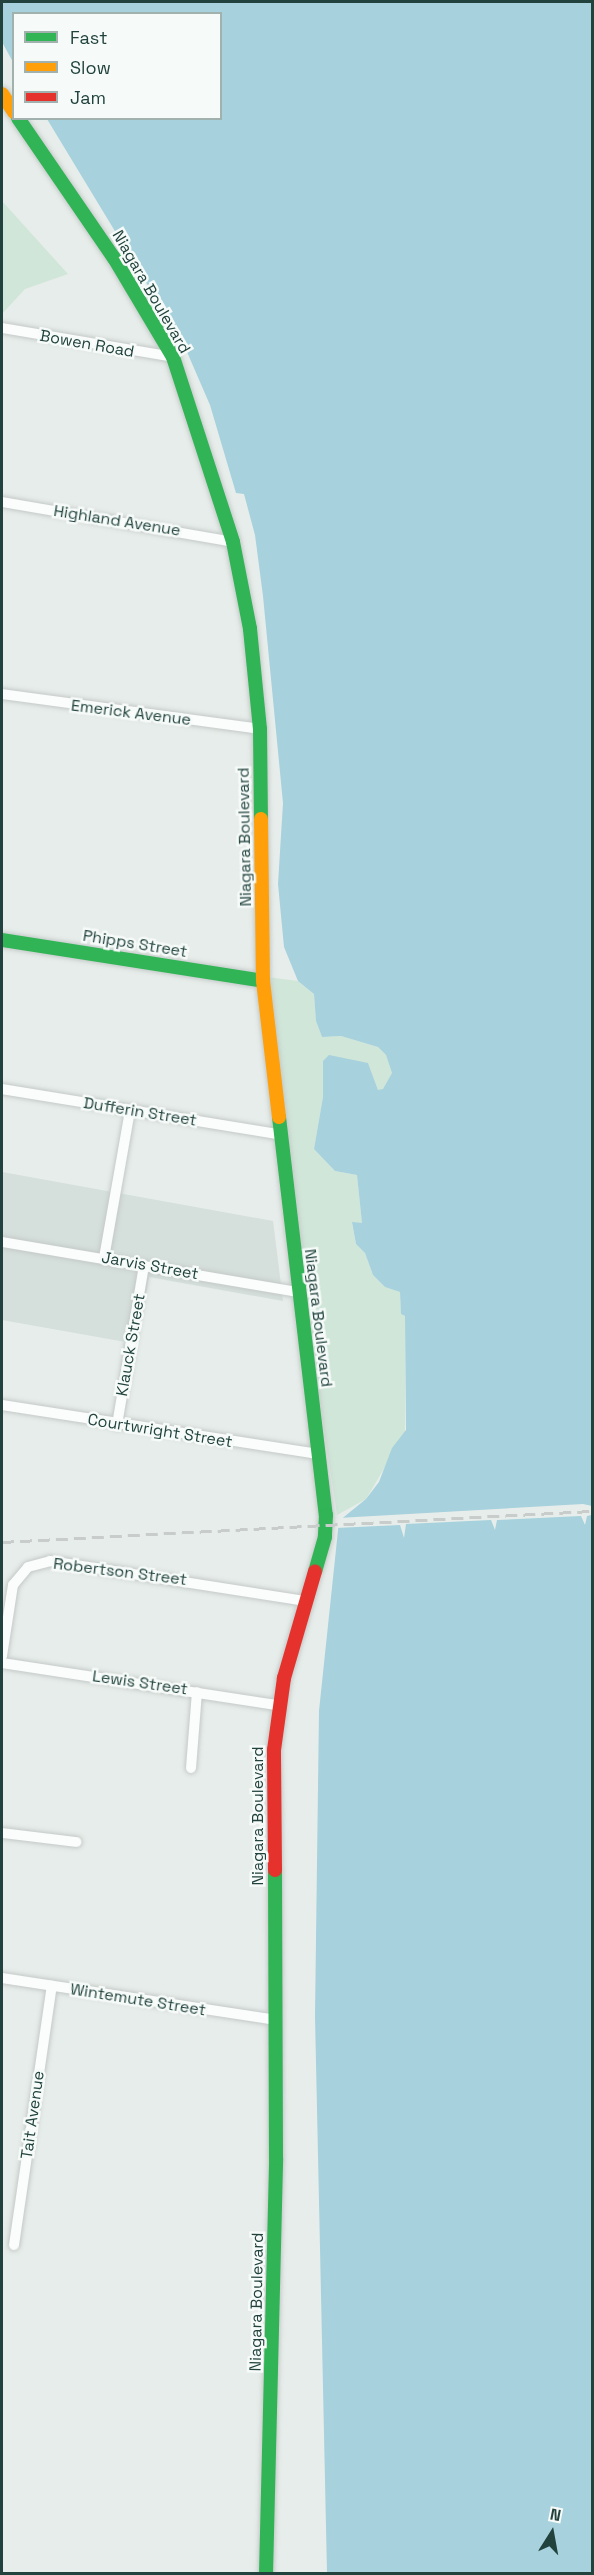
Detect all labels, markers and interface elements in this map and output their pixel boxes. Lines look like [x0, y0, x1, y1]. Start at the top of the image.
legend [12, 12, 222, 120]
text: Fast [70, 26, 107, 49]
text: Slow [70, 56, 111, 79]
text: Jam [70, 86, 106, 109]
street label: Niagara Boulevard [108, 227, 194, 357]
street label: Bowen Road [38, 326, 136, 362]
street label: Highland Avenue [52, 501, 182, 541]
street label: Emerick Avenue [70, 696, 192, 730]
street label: Niagara Boulevard [234, 767, 256, 907]
street label: Phipps Street [81, 926, 189, 962]
street label: Dufferin Street [82, 1094, 198, 1130]
street label: Jarvis Street [100, 1248, 200, 1284]
street label: Niagara Boulevard [300, 1248, 336, 1388]
street label: Klauck Street [113, 1292, 149, 1398]
street label: Courtwright Street [86, 1410, 234, 1452]
street label: Robertson Street [52, 1554, 188, 1590]
street label: Lewis Street [91, 1667, 189, 1699]
street label: Niagara Boulevard [248, 1746, 268, 1886]
street label: Wintemute Street [69, 1980, 207, 2020]
street label: Tait Avenue [17, 2070, 49, 2160]
street label: Niagara Boulevard [246, 2232, 268, 2372]
north arrow [522, 2503, 582, 2563]
text: N [548, 2504, 563, 2526]

